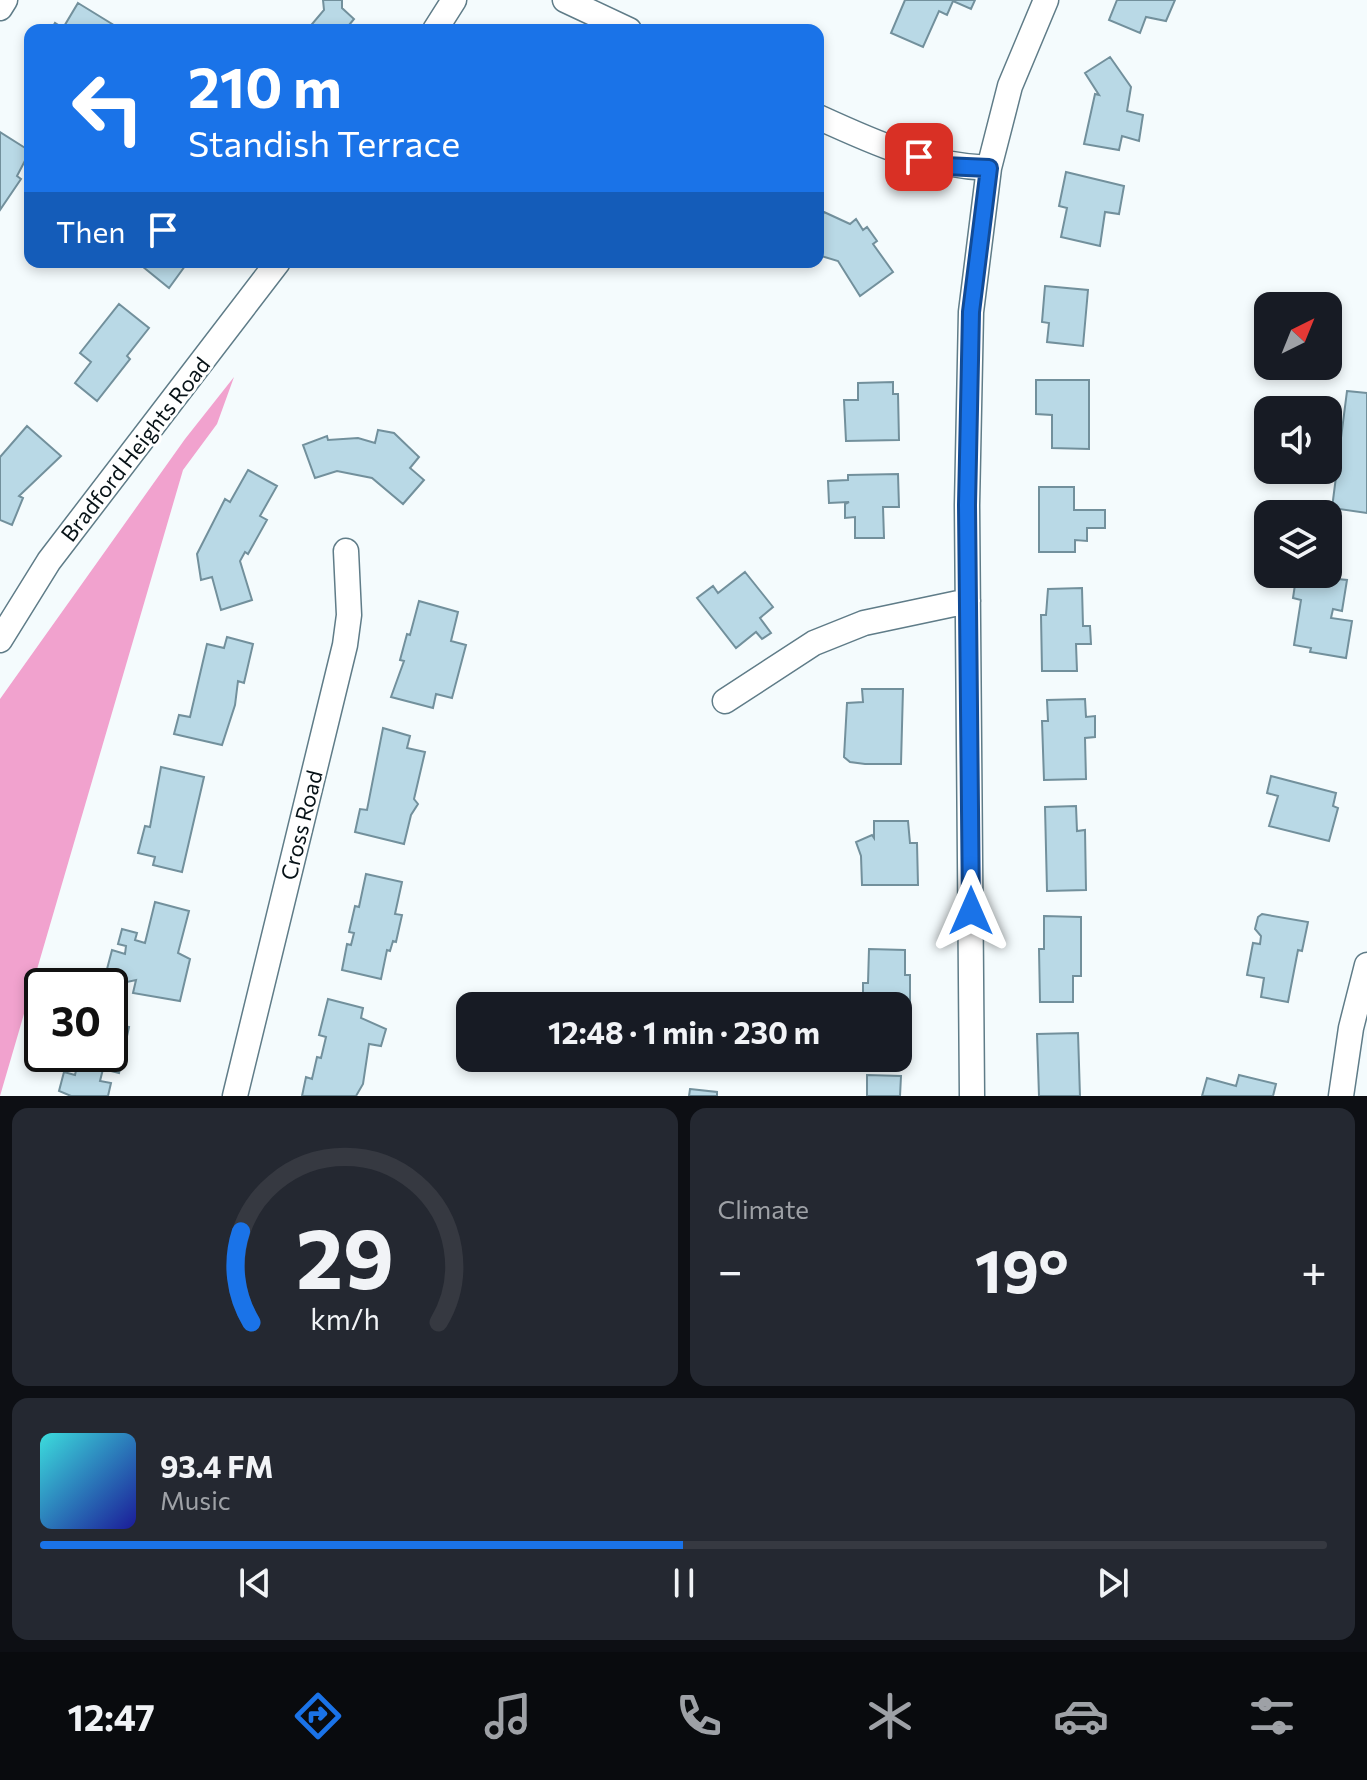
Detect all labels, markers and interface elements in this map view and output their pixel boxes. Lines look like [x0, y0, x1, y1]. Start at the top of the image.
text: 210 m [188, 51, 342, 120]
icon: left [56, 56, 160, 160]
text: Standish Terrace [188, 120, 460, 164]
pin [885, 123, 953, 191]
icon: arrive [897, 135, 941, 179]
icon: arrive [141, 208, 185, 252]
text: Then [56, 212, 125, 249]
north arrow [1254, 292, 1342, 380]
map controls [1254, 292, 1342, 588]
street label: Bradford Heights Road [55, 351, 215, 547]
button: sound [1254, 396, 1342, 484]
button: layers [1254, 500, 1342, 588]
street label: Cross Road [274, 767, 328, 883]
position arrow [929, 869, 1013, 953]
speed limit sign: 30 [24, 968, 128, 1072]
text: 12:48 · 1 min · 230 m [548, 1013, 820, 1050]
text: Climate [718, 1193, 809, 1224]
text: 29 [296, 1204, 394, 1306]
text: 19° [975, 1232, 1069, 1305]
text: − [718, 1242, 743, 1296]
text: + [1301, 1242, 1327, 1296]
text: km/h [310, 1301, 380, 1336]
text: 93.4 FM [160, 1447, 273, 1484]
text: Music [160, 1484, 231, 1515]
icon: previous [233, 1561, 277, 1605]
icon: pause [662, 1561, 706, 1605]
icon: next [1091, 1561, 1135, 1605]
icon: directions [290, 1688, 346, 1744]
icon: music [480, 1688, 536, 1744]
icon: phone [671, 1688, 727, 1744]
icon: climate [862, 1688, 918, 1744]
icon: car [1053, 1688, 1109, 1744]
icon: filters [1244, 1688, 1300, 1744]
text: 12:47 [67, 1694, 155, 1738]

